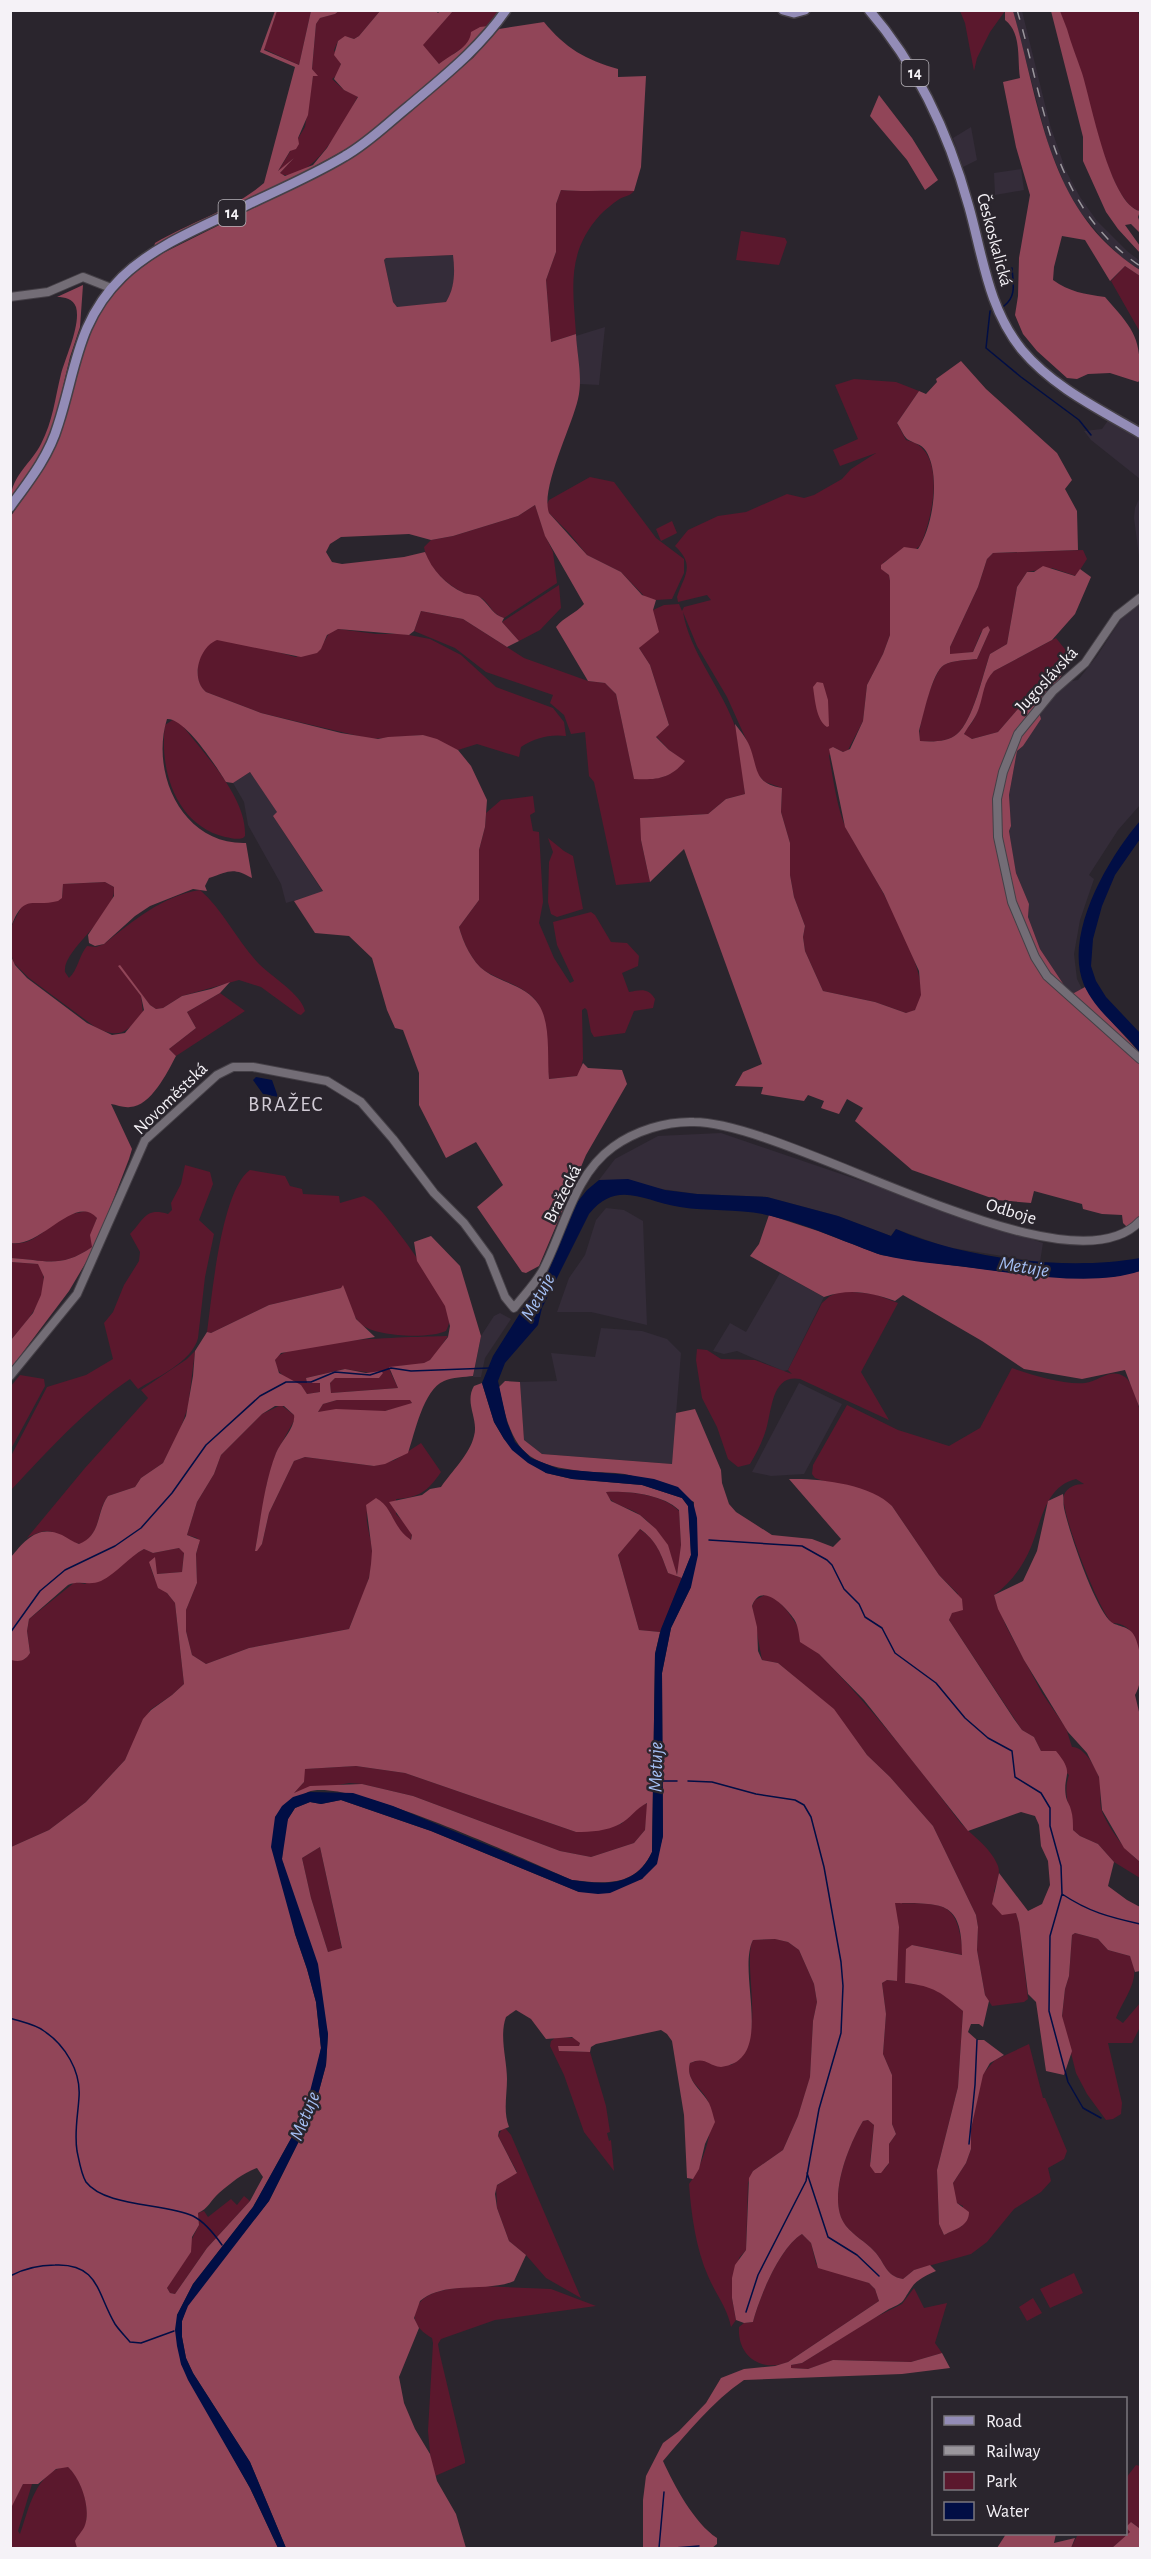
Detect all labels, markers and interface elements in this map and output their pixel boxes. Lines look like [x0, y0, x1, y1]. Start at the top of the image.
road number: 14 [902, 60, 928, 86]
street label: Českoskalická [973, 191, 1018, 288]
road number: 14 [218, 200, 246, 226]
street label: Jugoslávská [1013, 644, 1081, 716]
street label: Novoměstská [131, 1060, 211, 1138]
district label: BRAŽEC [248, 1092, 324, 1115]
street label: Bražecká [541, 1162, 585, 1226]
street label: Odboje [984, 1196, 1038, 1228]
water label: Metuje [998, 1253, 1051, 1281]
water label: Metuje [517, 1270, 559, 1324]
water label: Metuje [646, 1741, 666, 1792]
water label: Metuje [286, 2088, 324, 2143]
legend [932, 2397, 1127, 2535]
text: Road [986, 2413, 1022, 2431]
text: Railway [986, 2443, 1041, 2461]
text: Park [986, 2473, 1018, 2491]
text: Water [986, 2503, 1029, 2521]

